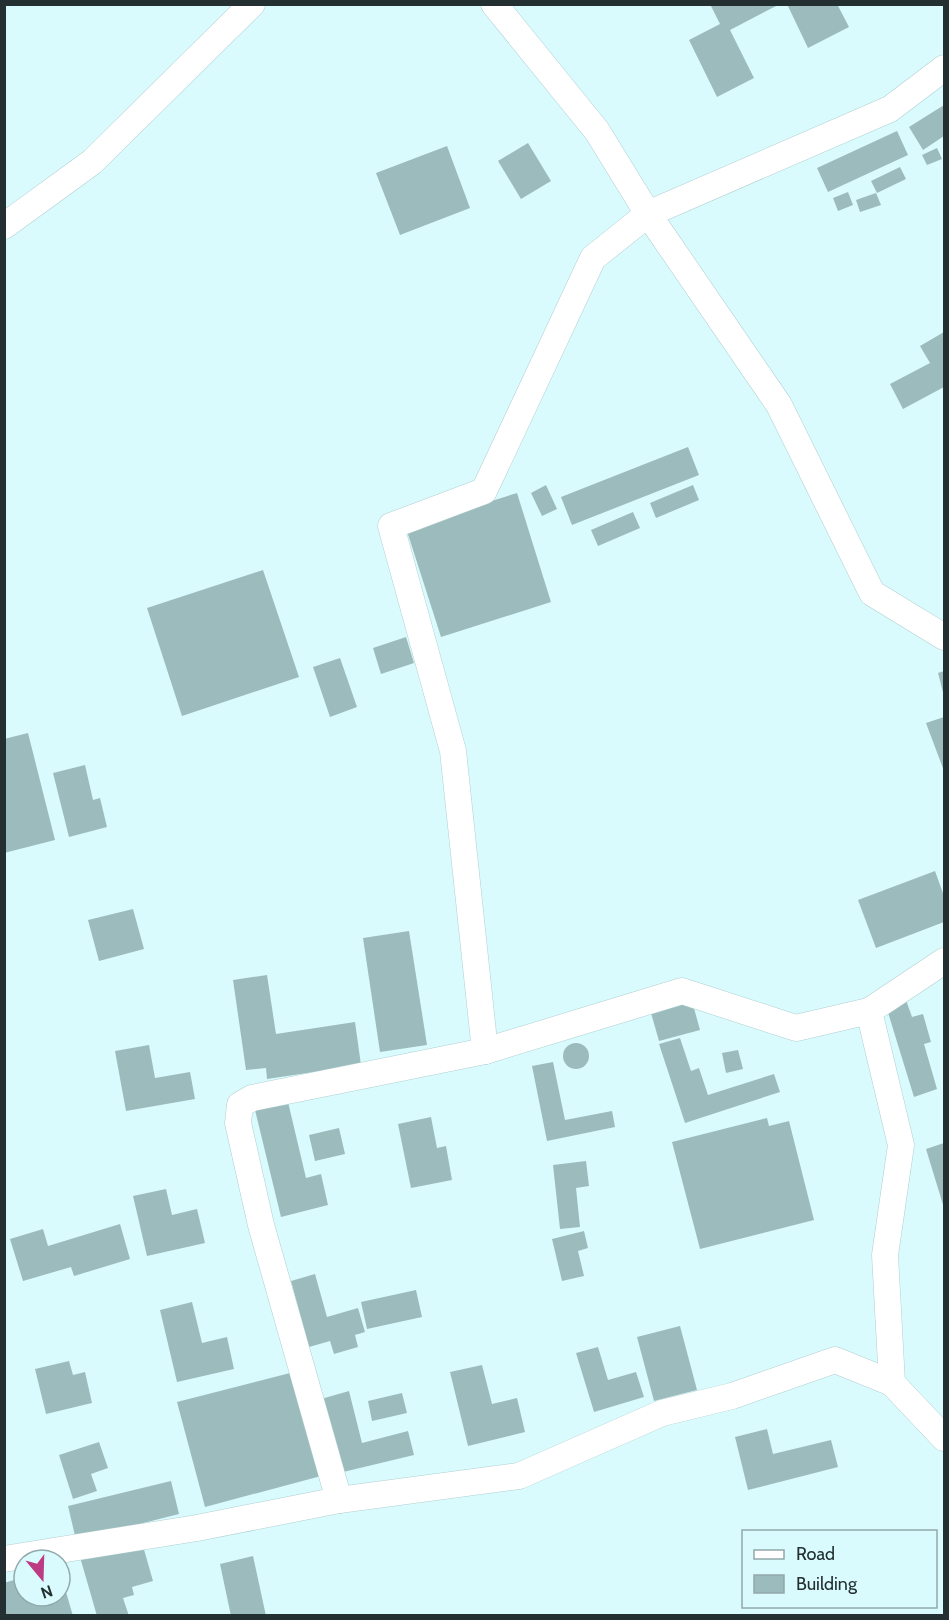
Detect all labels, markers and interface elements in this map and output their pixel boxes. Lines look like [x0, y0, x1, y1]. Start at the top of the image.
legend [742, 1530, 937, 1608]
text: Road [796, 1543, 835, 1565]
north arrow [12, 1548, 72, 1608]
text: Building [796, 1573, 858, 1595]
text: N [38, 1581, 55, 1603]

